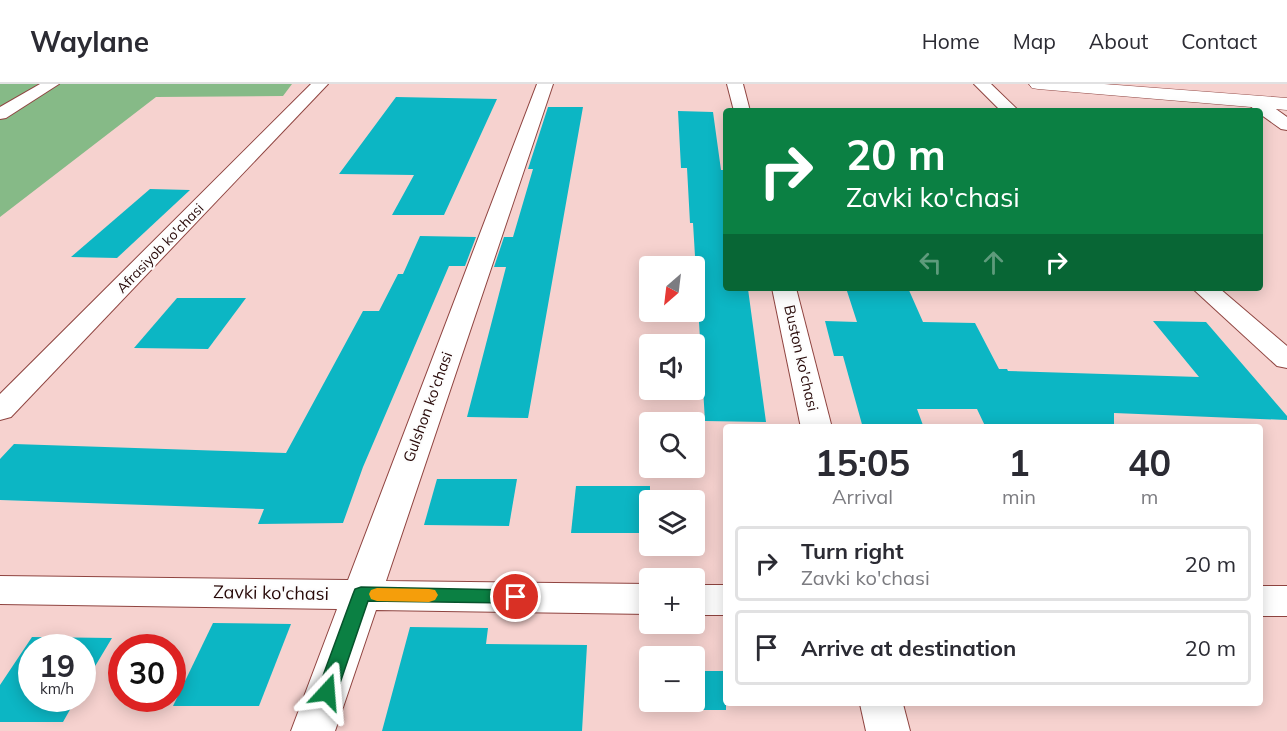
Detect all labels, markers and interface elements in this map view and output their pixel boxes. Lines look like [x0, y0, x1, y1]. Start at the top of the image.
text: Waylane [30, 24, 149, 59]
text: Home [922, 28, 980, 54]
text: Map [1013, 28, 1056, 54]
text: About [1089, 28, 1148, 54]
text: Contact [1181, 28, 1257, 54]
text: 20 m [846, 128, 946, 181]
icon: right [747, 132, 825, 210]
text: Zavki ko'chasi [846, 180, 1020, 214]
street label: Afrasiyob ko'chasi [113, 199, 207, 297]
icon: left [914, 246, 947, 279]
icon: ahead [977, 246, 1010, 279]
icon: right [1040, 246, 1073, 279]
north arrow [639, 256, 705, 322]
map controls [639, 256, 705, 712]
street label: Buston ko'chasi [780, 303, 823, 413]
button: sound [639, 334, 705, 400]
street label: Gulshon ko'chasi [399, 349, 456, 465]
button: search [639, 412, 705, 478]
text: 15:05 [815, 440, 910, 485]
text: 1 [1008, 440, 1030, 485]
text: 40 [1128, 440, 1171, 485]
text: Arrival [832, 484, 893, 509]
text: min [1002, 484, 1036, 509]
text: m [1141, 484, 1158, 509]
button: layers [639, 490, 705, 556]
text: Turn right [801, 537, 904, 565]
icon: right [750, 547, 783, 580]
text: 20 m [1185, 550, 1236, 578]
text: Zavki ko'chasi [801, 565, 930, 590]
button: + [639, 568, 705, 634]
pin [490, 571, 541, 622]
street label: Zavki ko'chasi [213, 580, 329, 605]
icon: arrive [499, 580, 532, 613]
icon: arrive [750, 631, 783, 664]
speed limit sign: 30 [108, 634, 186, 712]
text: Arrive at destination [801, 634, 1016, 662]
text: 20 m [1185, 634, 1236, 662]
button: − [639, 646, 705, 712]
text: 19 [39, 647, 75, 685]
position arrow [295, 660, 359, 724]
text: km/h [40, 679, 74, 698]

